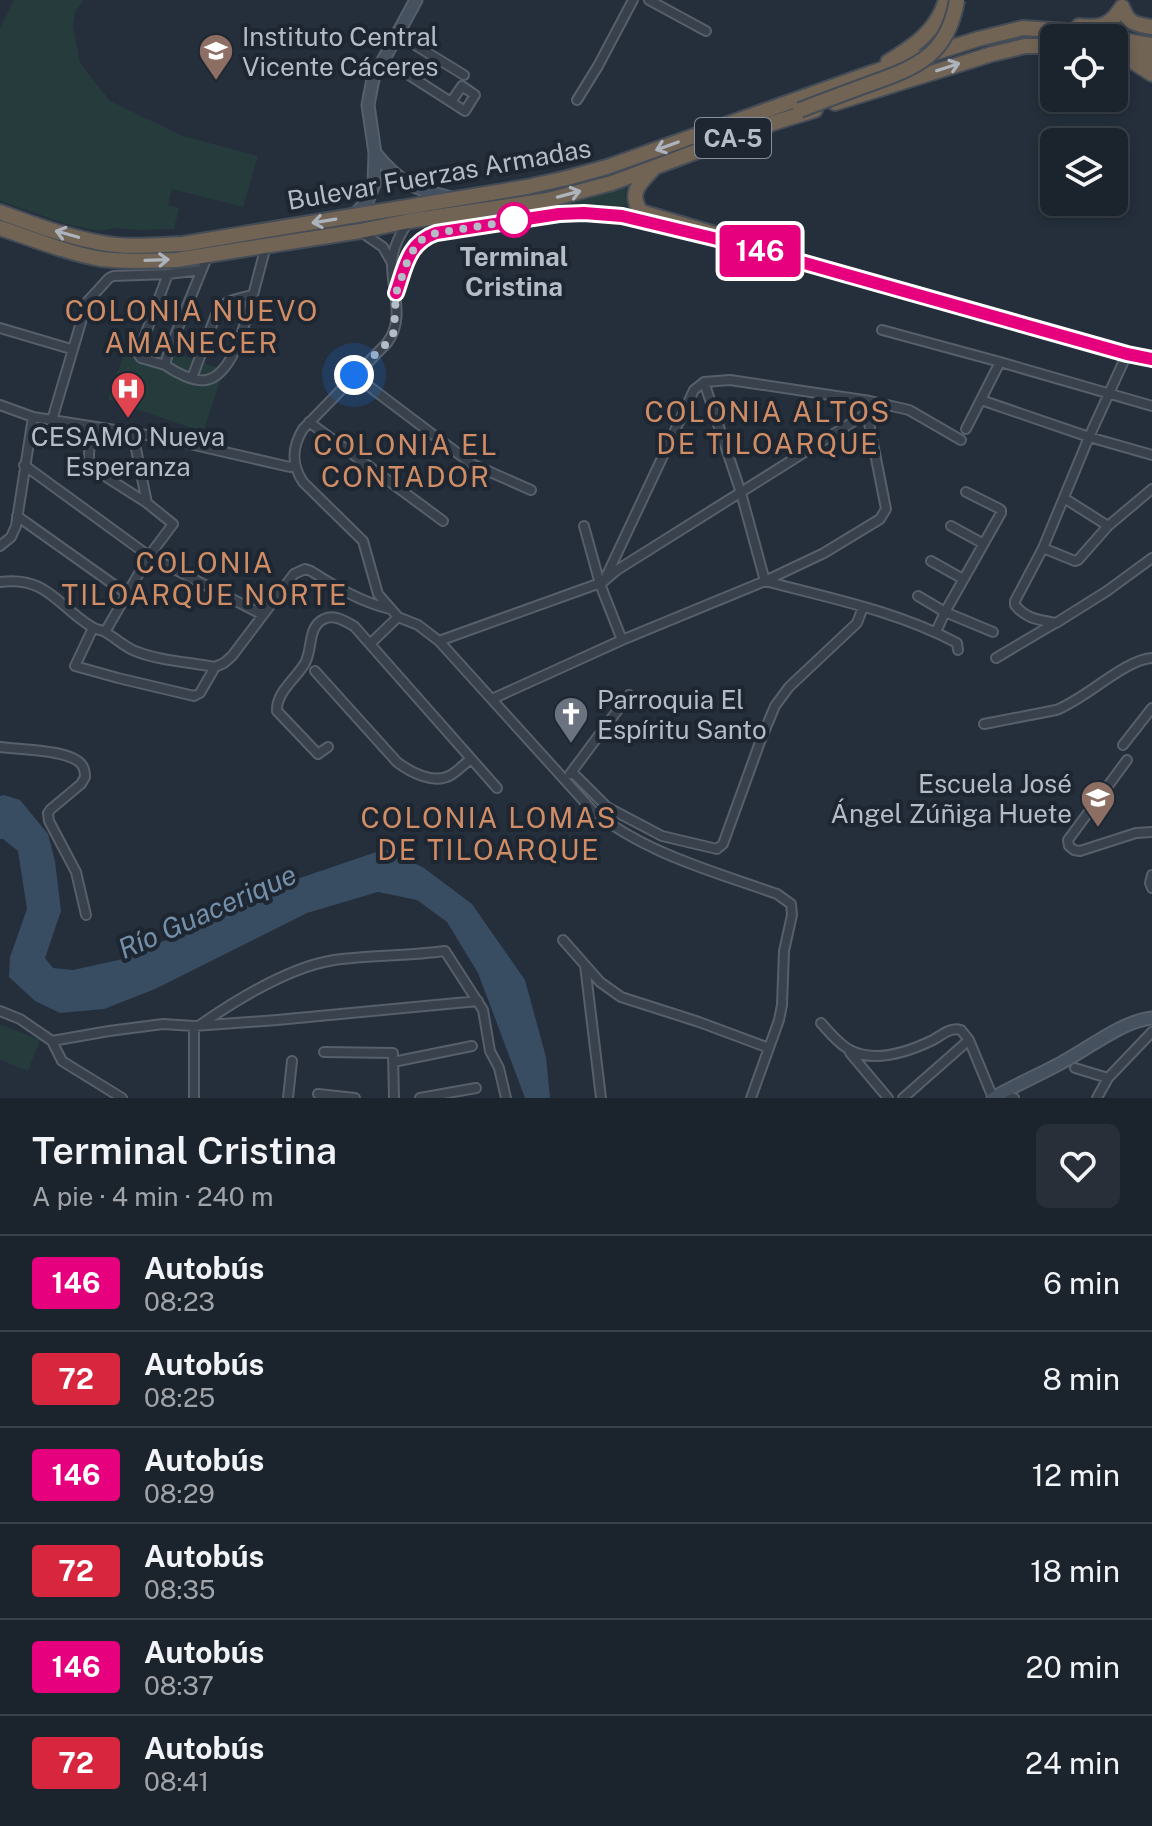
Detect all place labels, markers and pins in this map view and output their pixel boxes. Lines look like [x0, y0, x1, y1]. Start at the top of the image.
place label: Instituto Central Vicente Cáceres [242, 21, 438, 82]
school or university icon: Instituto Central Vicente Cáceres [197, 32, 235, 82]
marker: Terminal Cristina [497, 203, 531, 237]
place label: Terminal Cristina [460, 241, 568, 302]
hospital icon: CESAMO Nueva Esperanza [109, 370, 147, 420]
place label: CESAMO Nueva Esperanza [31, 421, 225, 482]
place label: Parroquia El Espíritu Santo [597, 684, 767, 745]
church icon: Parroquia El Espíritu Santo [552, 695, 590, 745]
place label: Escuela José Ángel Zúñiga Huete [831, 768, 1072, 829]
school or university icon: Escuela José Ángel Zúñiga Huete [1079, 779, 1117, 829]

